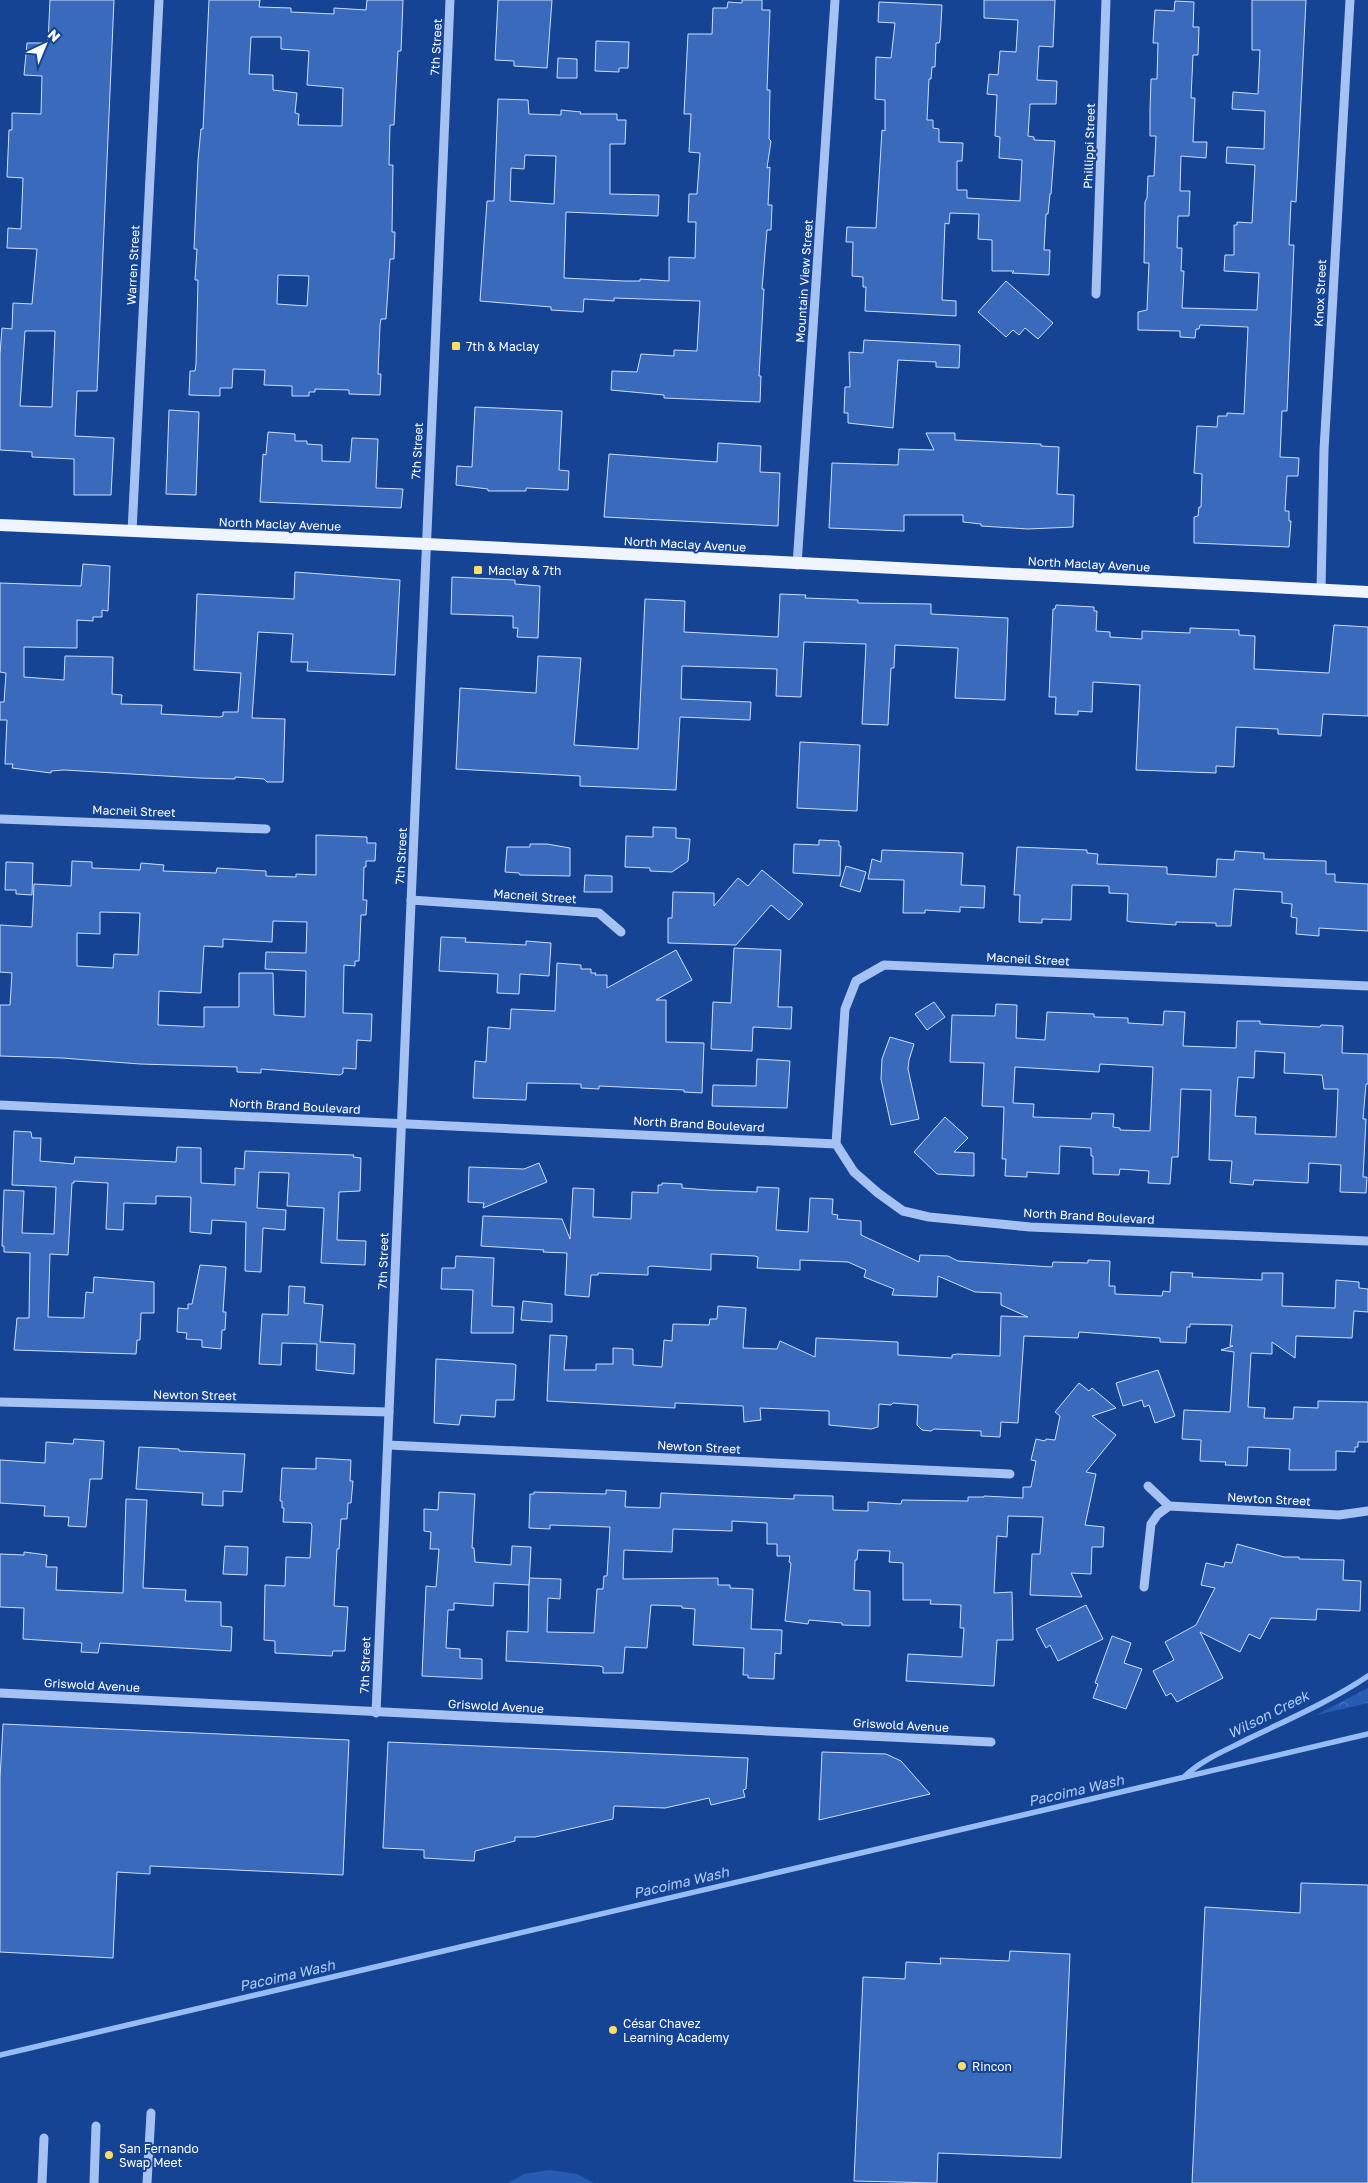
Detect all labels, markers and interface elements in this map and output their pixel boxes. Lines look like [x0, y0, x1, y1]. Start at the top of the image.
street label: 7th Street [427, 18, 445, 76]
north arrow [20, 20, 70, 70]
text: N [45, 25, 64, 45]
street label: Phillippi Street [1080, 103, 1098, 189]
street label: Mountain View Street [792, 219, 816, 343]
street label: Warren Street [123, 225, 143, 305]
street label: Knox Street [1311, 259, 1329, 327]
place label: 7th & Maclay [466, 339, 540, 354]
marker: 7th & Maclay [450, 340, 462, 352]
street label: 7th Street [408, 422, 426, 480]
street label: North Maclay Avenue [219, 514, 342, 534]
street label: North Maclay Avenue [623, 533, 747, 555]
street label: North Maclay Avenue [1027, 553, 1151, 575]
place label: Maclay & 7th [488, 563, 561, 578]
marker: Maclay & 7th [472, 564, 484, 576]
street label: Macneil Street [92, 802, 176, 820]
street label: 7th Street [392, 827, 410, 885]
street label: Macneil Street [493, 886, 577, 906]
street label: Macneil Street [986, 949, 1070, 969]
street label: North Brand Boulevard [229, 1095, 361, 1117]
street label: North Brand Boulevard [633, 1113, 765, 1135]
street label: North Brand Boulevard [1023, 1205, 1155, 1227]
street label: 7th Street [375, 1232, 391, 1290]
street label: Newton Street [153, 1387, 237, 1403]
street label: Newton Street [657, 1437, 741, 1457]
street label: Newton Street [1227, 1489, 1311, 1509]
street label: 7th Street [357, 1636, 373, 1694]
street label: Griswold Avenue [44, 1675, 140, 1695]
water label: Wilson Creek [1225, 1685, 1313, 1742]
street label: Griswold Avenue [448, 1696, 544, 1716]
street label: Griswold Avenue [853, 1715, 949, 1735]
water label: Pacoima Wash [1027, 1770, 1127, 1809]
water label: Pacoima Wash [632, 1862, 732, 1901]
water label: Pacoima Wash [238, 1955, 338, 1994]
place label: César Chavez Learning Academy [623, 2016, 729, 2045]
marker: César Chavez Learning Academy [607, 2024, 619, 2036]
place label: Rincon [972, 2059, 1012, 2074]
marker: Rincon [956, 2060, 968, 2072]
place label: San Fernando Swap Meet [119, 2141, 199, 2170]
marker: San Fernando Swap Meet [103, 2149, 115, 2161]

